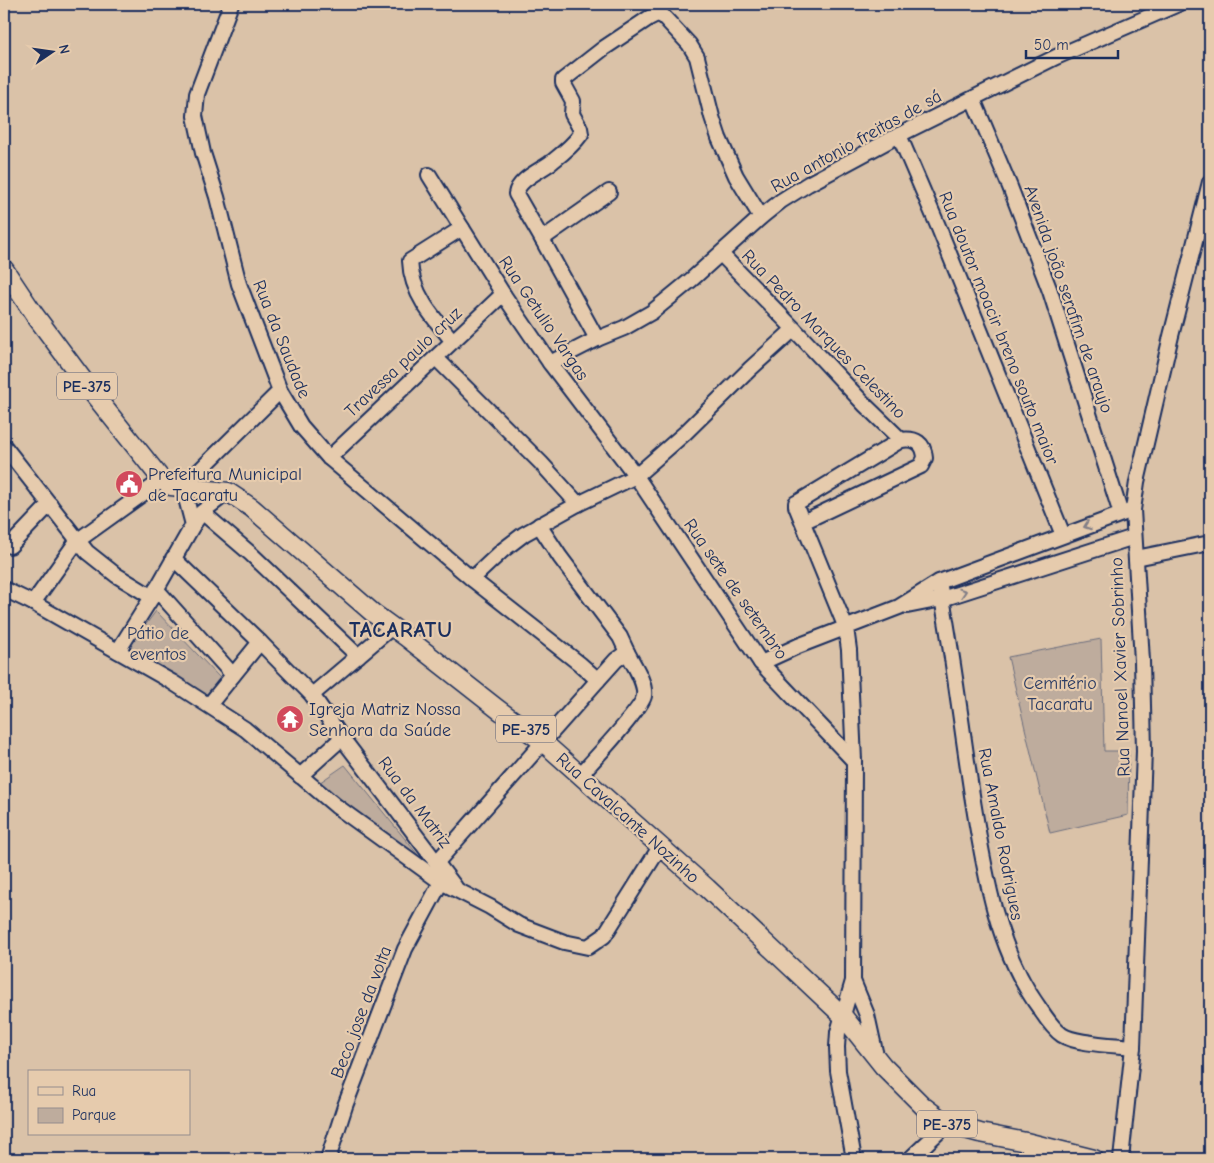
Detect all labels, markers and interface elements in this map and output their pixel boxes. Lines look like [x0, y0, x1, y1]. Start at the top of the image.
north arrow [28, 28, 78, 78]
scale bar [1026, 28, 1119, 60]
text: 50 m [1034, 36, 1069, 54]
text: N [55, 43, 73, 56]
street label: Rua antonio freitas de sá [767, 86, 945, 197]
street label: Avenida joão serafim de araujo [1020, 182, 1117, 416]
street label: Rua doutor moacir breno souto maior [934, 189, 1063, 469]
street label: Rua Pedro Marques Celestino [737, 245, 910, 423]
street label: Rua Getulio Vargas [494, 252, 593, 385]
street label: Rua da Saudade [248, 277, 315, 401]
street label: Travessa paulo cruz [341, 303, 466, 422]
road number: PE-375 [57, 372, 117, 400]
place label: Prefeitura Municipal de Tacaratu [148, 464, 302, 506]
public building icon: Prefeitura Municipal de Tacaratu [114, 469, 144, 499]
street label: Rua sete de setembro [679, 515, 792, 664]
one-way arrow [1083, 520, 1092, 530]
street label: Rua Nanoel Xavier Sobrinho [1106, 557, 1135, 777]
one-way arrow [959, 588, 967, 598]
district label: TACARATU [349, 617, 453, 643]
park label: Pátio de eventos [127, 623, 189, 665]
park label: Cemitério Tacaratu [1023, 673, 1097, 715]
place label: Igreja Matriz Nossa Senhora da Saúde [309, 699, 461, 741]
temple icon: Igreja Matriz Nossa Senhora da Saúde [275, 704, 305, 734]
road number: PE-375 [496, 716, 556, 742]
street label: Rua Amaldo Rodrigues [974, 746, 1028, 922]
street label: Rua Cavalcante Nozinho [552, 749, 704, 888]
street label: Rua da Matriz [374, 753, 456, 852]
street label: Beco jose da volta [327, 943, 396, 1081]
legend [28, 1070, 190, 1136]
text: Rua [72, 1082, 96, 1100]
text: Parque [72, 1106, 117, 1124]
road number: PE-375 [917, 1110, 977, 1138]

